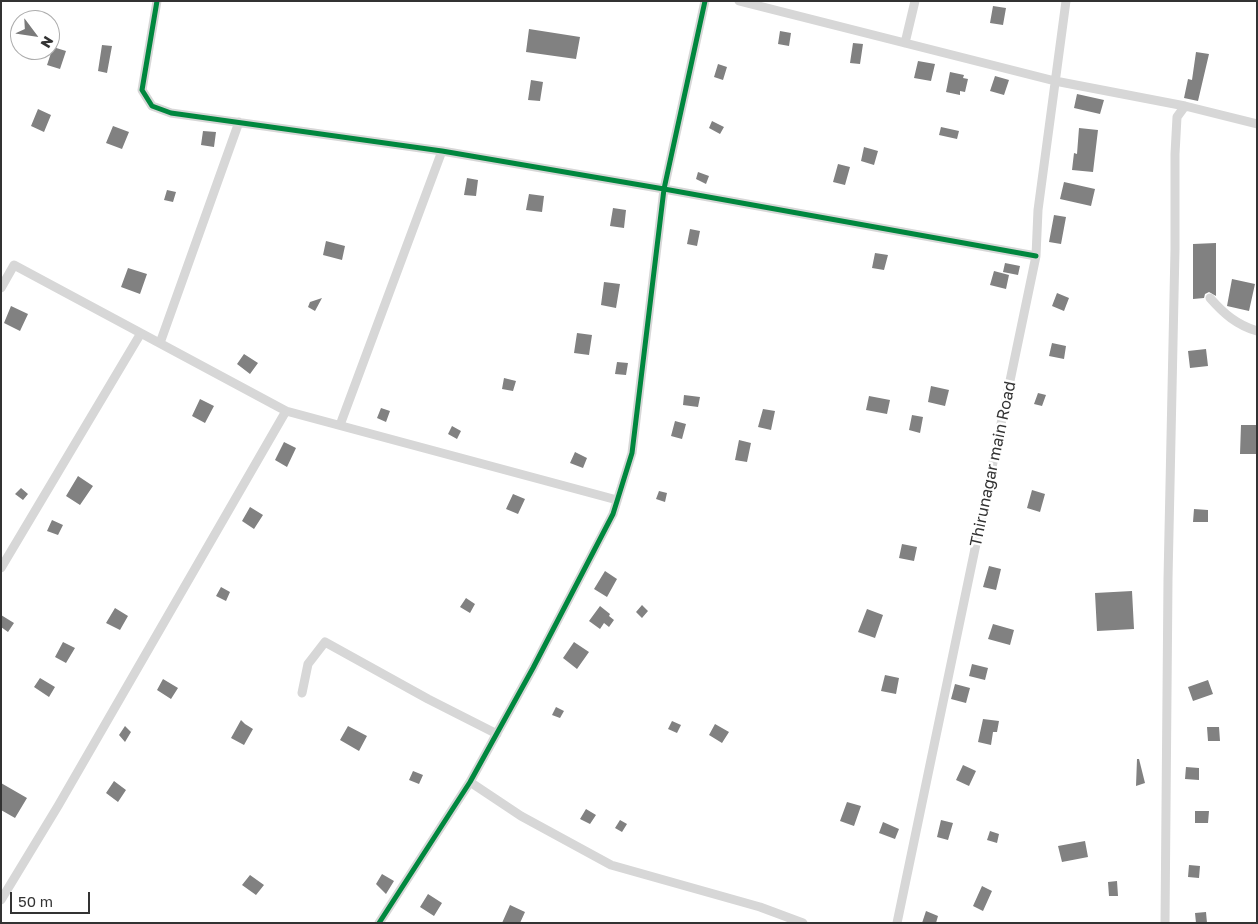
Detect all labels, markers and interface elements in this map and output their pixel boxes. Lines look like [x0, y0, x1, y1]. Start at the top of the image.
north arrow [10, 10, 60, 60]
text: N [37, 34, 57, 51]
street label: Thirunagar main Road [966, 380, 1020, 548]
scale bar [12, 882, 92, 914]
text: 50 m [18, 892, 53, 910]

